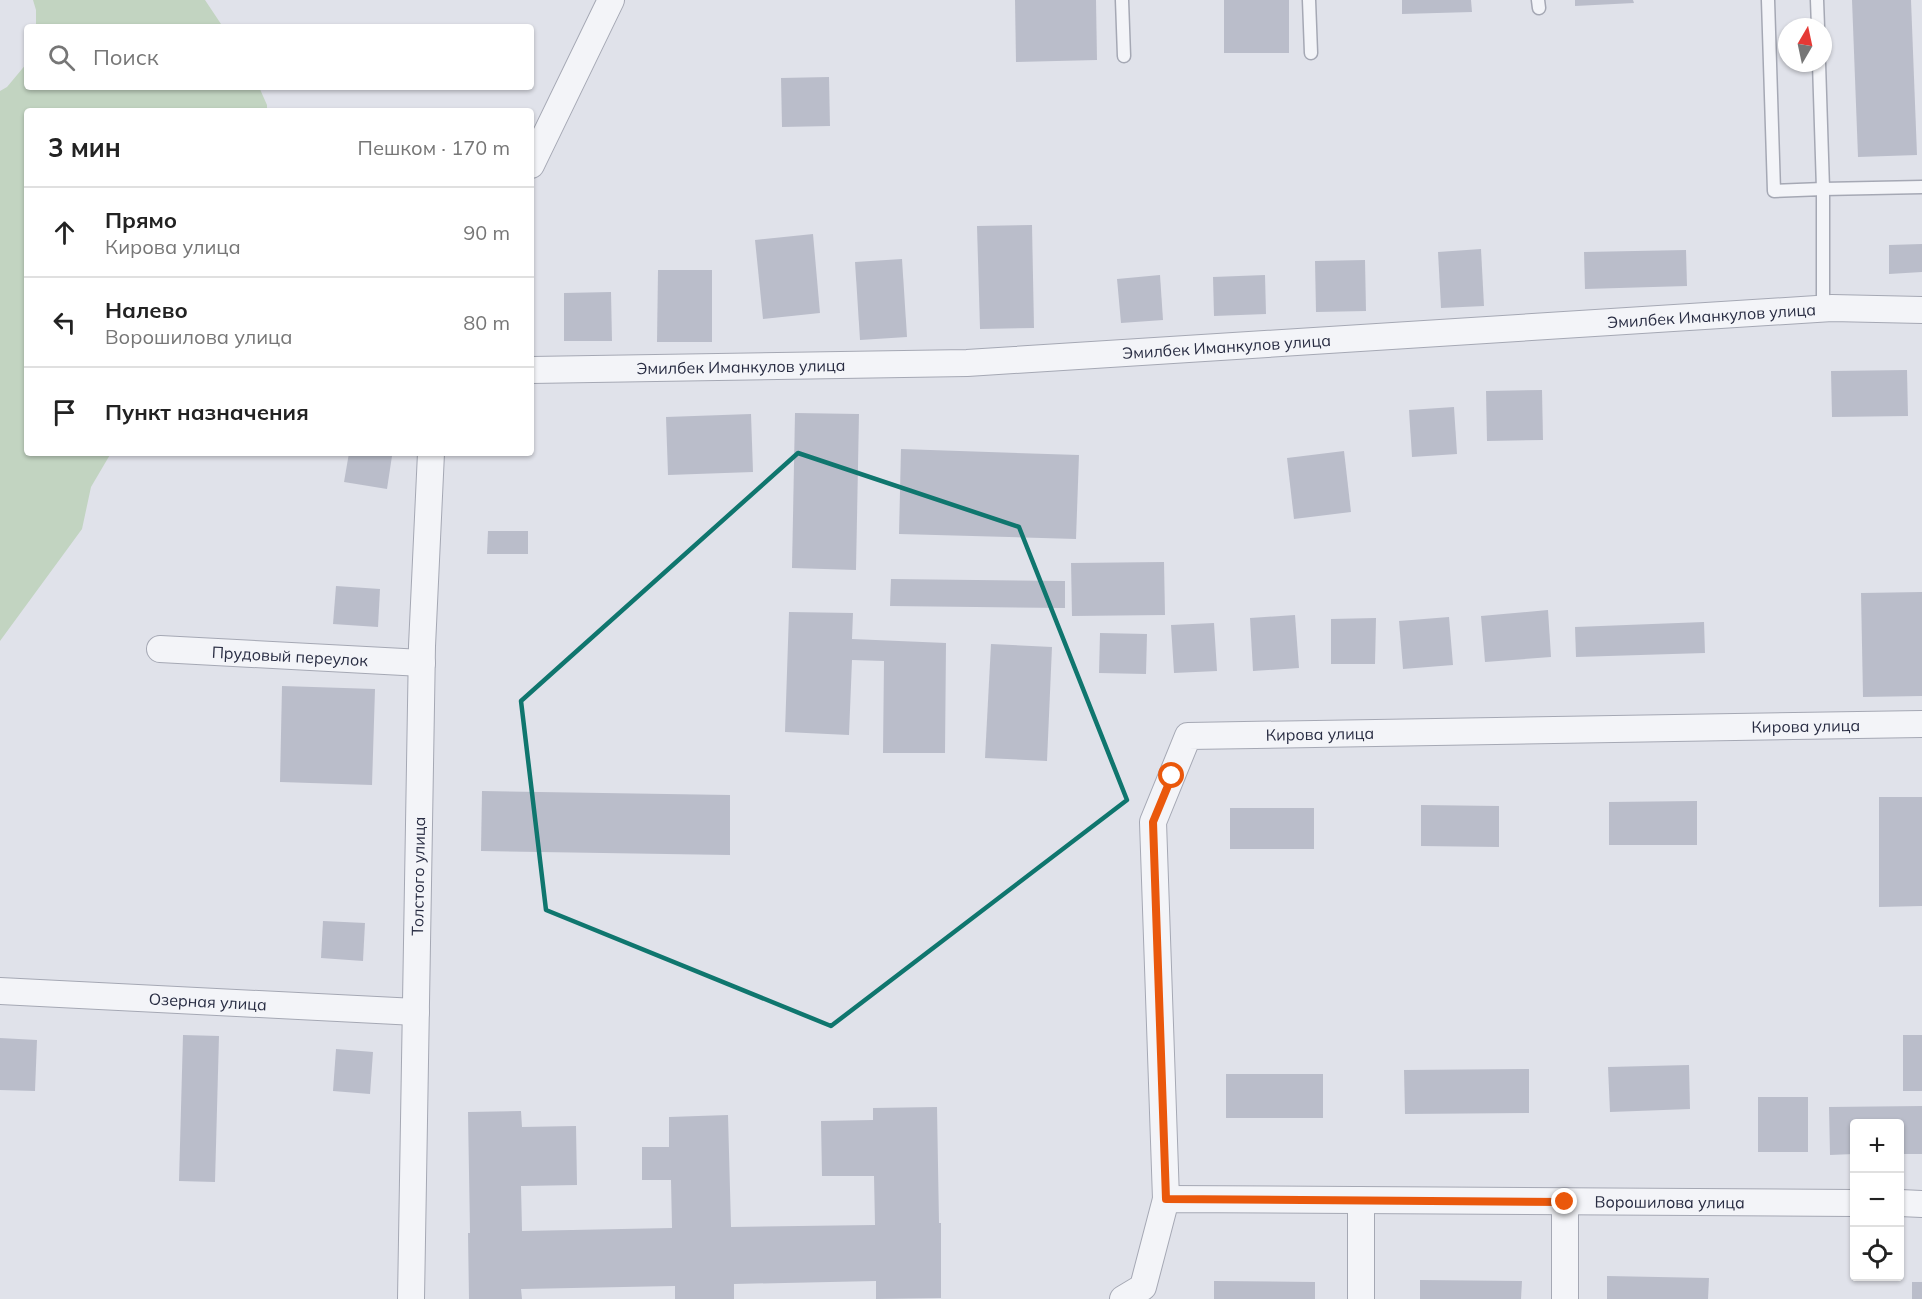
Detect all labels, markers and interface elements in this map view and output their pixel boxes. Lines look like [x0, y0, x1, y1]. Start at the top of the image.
north arrow [1778, 18, 1832, 72]
search box [24, 24, 534, 90]
icon: search [45, 41, 78, 74]
text: Поиск [93, 43, 159, 71]
text: 3 мин [48, 131, 121, 164]
text: Пешком · 170 m [358, 135, 510, 160]
text: Прямо [105, 206, 177, 234]
icon: ahead [48, 216, 81, 249]
text: 90 m [463, 220, 510, 245]
text: Кирова улица [105, 234, 241, 259]
text: Налево [105, 296, 188, 324]
street label: Эмилбек Иманкулов улица [1606, 299, 1816, 332]
icon: left [48, 306, 81, 339]
text: 80 m [463, 310, 510, 335]
text: Ворошилова улица [105, 324, 293, 349]
street label: Эмилбек Иманкулов улица [1121, 330, 1331, 363]
street label: Эмилбек Иманкулов улица [636, 355, 846, 378]
icon: arrive [48, 396, 81, 429]
text: Пункт назначения [105, 398, 309, 426]
street label: Прудовый переулок [211, 642, 369, 670]
street label: Кирова улица [1751, 715, 1860, 737]
street label: Кирова улица [1265, 723, 1374, 745]
route start [1158, 762, 1184, 788]
street label: Толстого улица [407, 816, 429, 936]
street label: Озерная улица [148, 989, 267, 1014]
map controls [1850, 1119, 1904, 1281]
button: + [1850, 1119, 1904, 1173]
button: − [1850, 1173, 1904, 1227]
route end [1551, 1188, 1577, 1214]
street label: Ворошилова улица [1595, 1191, 1745, 1212]
button: locate [1850, 1227, 1904, 1281]

